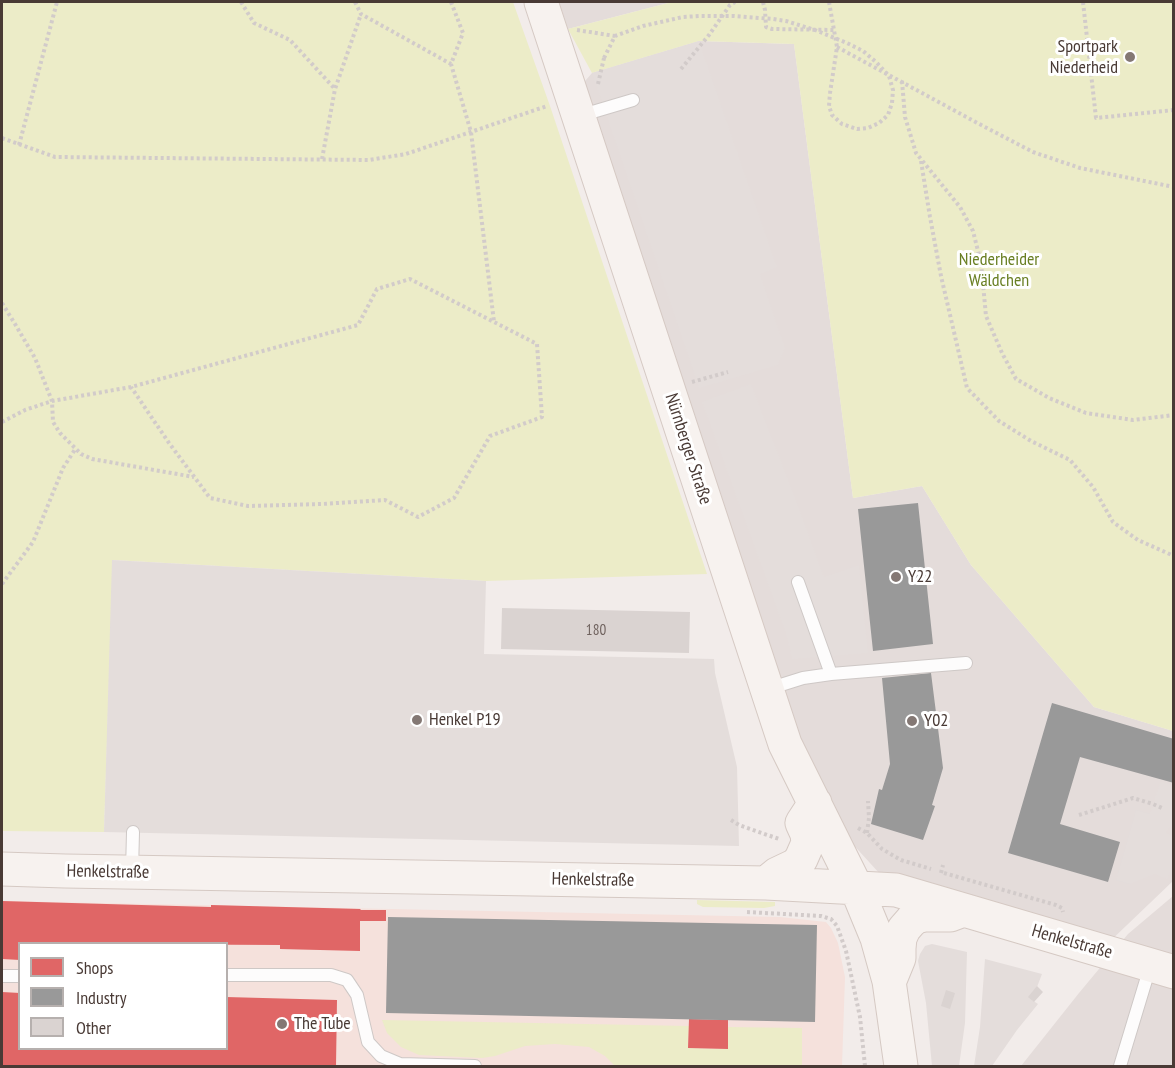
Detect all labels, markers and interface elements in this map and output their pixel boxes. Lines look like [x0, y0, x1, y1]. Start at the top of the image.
place label: Sportpark Niederheid [1050, 36, 1118, 78]
marker: Sportpark Niederheid [1123, 50, 1137, 64]
park label: Niederheider Wäldchen [959, 249, 1039, 292]
street label: Nürnberger Straße [660, 391, 716, 507]
place label: Y22 [908, 566, 932, 588]
marker: Y22 [889, 570, 903, 584]
house number: 180 [586, 622, 606, 640]
place label: Henkel P19 [429, 709, 501, 731]
place label: Y02 [924, 710, 948, 732]
marker: Henkel P19 [410, 713, 424, 727]
marker: Y02 [905, 714, 919, 728]
street label: Henkelstraße [66, 860, 150, 884]
street label: Henkelstraße [551, 868, 635, 892]
street label: Henkelstraße [1029, 920, 1115, 964]
legend [18, 942, 228, 1050]
text: Shops [76, 956, 113, 979]
text: Industry [76, 986, 126, 1009]
place label: The Tube [294, 1013, 351, 1035]
text: Other [76, 1016, 111, 1039]
marker: The Tube [275, 1017, 289, 1031]

